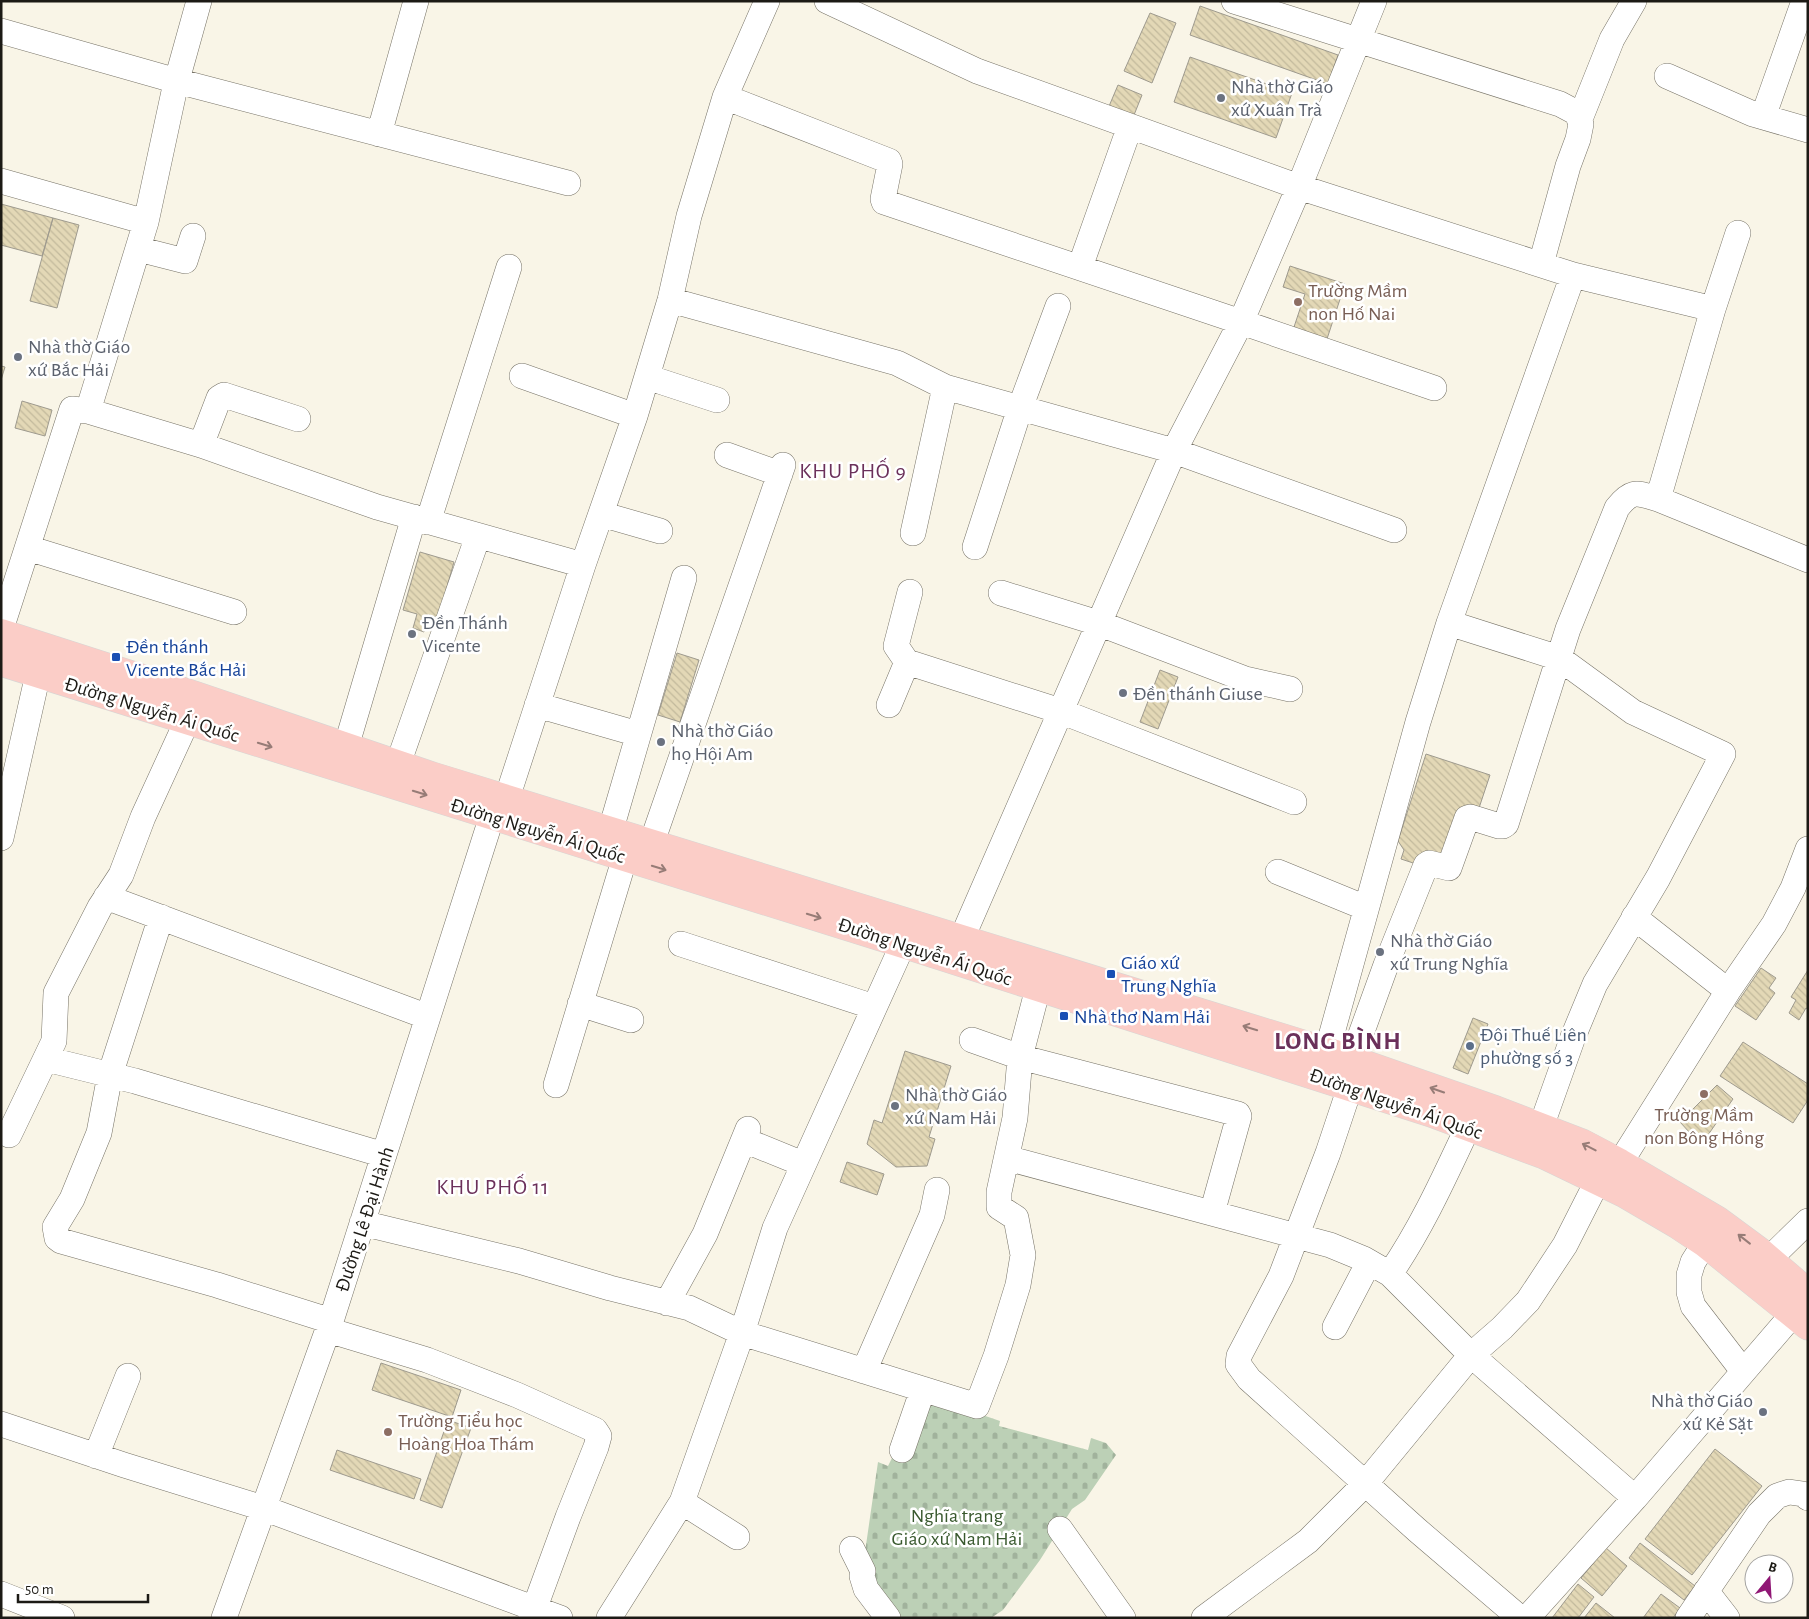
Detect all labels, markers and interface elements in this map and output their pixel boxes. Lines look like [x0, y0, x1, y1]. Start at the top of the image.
place label: Nhà thờ Giáo xứ Xuân Trà [1231, 77, 1333, 120]
marker: Nhà thờ Giáo xứ Xuân Trà [1215, 92, 1227, 104]
place label: Trường Mầm non Hố Nai [1308, 281, 1408, 324]
marker: Trường Mầm non Hố Nai [1292, 296, 1304, 308]
place label: Nhà thờ Giáo xứ Bắc Hải [28, 337, 130, 380]
marker: Nhà thờ Giáo xứ Bắc Hải [12, 351, 24, 363]
district label: KHU PHỐ 9 [799, 457, 907, 482]
place label: Đền Thánh Vicente [422, 613, 508, 656]
marker: Đền Thánh Vicente [406, 628, 418, 640]
place label: Đền thánh Vicente Bắc Hải [126, 637, 246, 680]
marker: Đền thánh Vicente Bắc Hải [110, 651, 122, 663]
street label: Đường Nguyễn Ái Quốc [62, 673, 242, 746]
place label: Đền thánh Giuse [1133, 684, 1263, 704]
marker: Đền thánh Giuse [1117, 687, 1129, 699]
place label: Nhà thờ Giáo họ Hội Am [671, 721, 773, 764]
marker: Nhà thờ Giáo họ Hội Am [655, 736, 667, 748]
one-way arrow [256, 741, 272, 750]
one-way arrow [411, 789, 427, 799]
street label: Đường Nguyễn Ái Quốc [448, 794, 628, 867]
one-way arrow [650, 863, 666, 873]
one-way arrow [805, 911, 821, 921]
street label: Đường Nguyễn Ái Quốc [835, 913, 1015, 990]
place label: Nhà thờ Giáo xứ Trung Nghĩa [1390, 931, 1508, 974]
marker: Nhà thờ Giáo xứ Trung Nghĩa [1374, 946, 1386, 958]
place label: Giáo xứ Trung Nghĩa [1121, 953, 1217, 996]
marker: Giáo xứ Trung Nghĩa [1105, 968, 1117, 980]
place label: Nhà thơ Nam Hải [1074, 1007, 1210, 1027]
marker: Nhà thơ Nam Hải [1058, 1010, 1070, 1022]
one-way arrow [1242, 1022, 1258, 1032]
place label: Đội Thuế Liên phường số 3 [1480, 1025, 1587, 1068]
district label: LONG BÌNH [1274, 1026, 1402, 1054]
marker: Đội Thuế Liên phường số 3 [1464, 1040, 1476, 1052]
street label: Đường Nguyễn Ái Quốc [1307, 1064, 1485, 1143]
place label: Nhà thờ Giáo xứ Nam Hải [905, 1085, 1007, 1128]
one-way arrow [1430, 1085, 1445, 1094]
marker: Trường Mầm non Bông Hồng [1698, 1088, 1710, 1100]
marker: Nhà thờ Giáo xứ Nam Hải [889, 1100, 901, 1112]
place label: Trường Mầm non Bông Hồng [1644, 1105, 1764, 1148]
one-way arrow [1582, 1142, 1597, 1151]
street label: Đường Lê Đại Hành [332, 1144, 398, 1294]
district label: KHU PHỐ 11 [436, 1173, 550, 1198]
one-way arrow [1737, 1234, 1751, 1244]
place label: Nhà thờ Giáo xứ Kẻ Sặt [1651, 1391, 1754, 1434]
marker: Nhà thờ Giáo xứ Kẻ Sặt [1757, 1406, 1769, 1418]
place label: Trường Tiểu học Hoàng Hoa Thám [398, 1411, 534, 1454]
marker: Trường Tiểu học Hoàng Hoa Thám [382, 1426, 394, 1438]
park label: Nghĩa trang Giáo xứ Nam Hải [892, 1506, 1022, 1549]
north arrow [1744, 1554, 1794, 1604]
text: B [1767, 1560, 1779, 1575]
scale bar [18, 1572, 148, 1604]
text: 50 m [25, 1582, 54, 1597]

